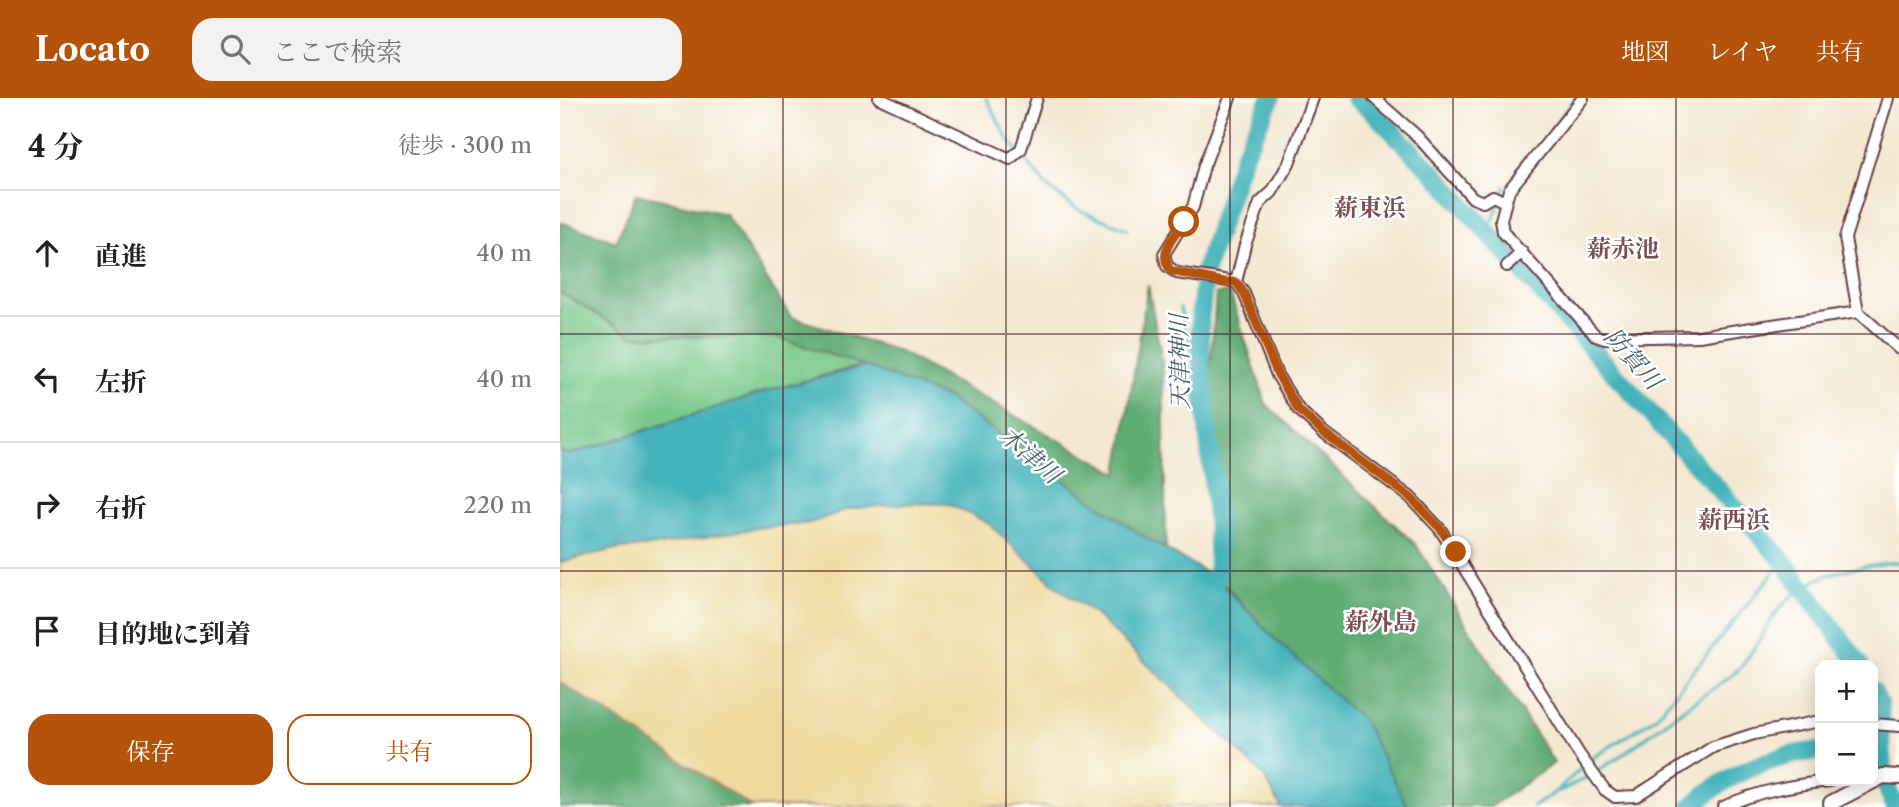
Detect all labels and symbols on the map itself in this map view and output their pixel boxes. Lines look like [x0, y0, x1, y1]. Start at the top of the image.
district label: 薪東浜 [1334, 193, 1406, 222]
route start [1168, 206, 1199, 237]
district label: 薪赤池 [1587, 234, 1659, 263]
water label: 天津神川 [1164, 311, 1195, 410]
water label: 防賀川 [1599, 322, 1670, 397]
water label: 木津川 [994, 420, 1069, 491]
district label: 薪西浜 [1698, 505, 1770, 534]
route end [1440, 536, 1471, 567]
district label: 薪外島 [1345, 607, 1417, 636]

